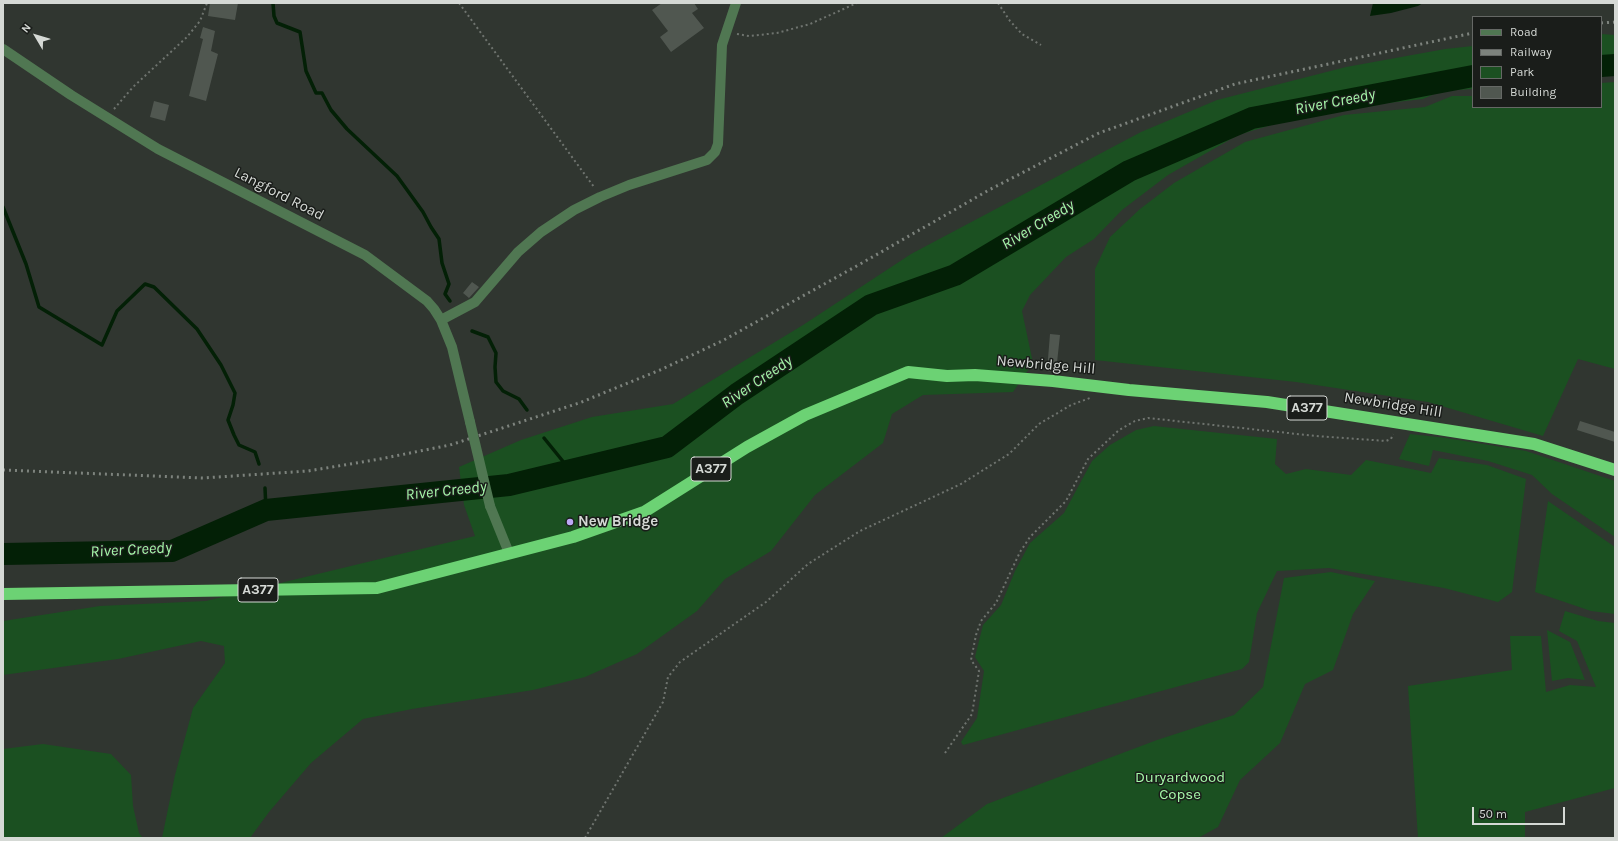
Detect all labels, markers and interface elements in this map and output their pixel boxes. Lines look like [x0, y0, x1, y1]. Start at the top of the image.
north arrow [16, 16, 56, 56]
legend [1472, 16, 1602, 108]
text: N [19, 21, 34, 35]
text: Road [1510, 25, 1538, 39]
text: Railway [1510, 45, 1552, 59]
text: Park [1510, 65, 1534, 79]
water label: River Creedy [1293, 85, 1377, 119]
text: Building [1510, 85, 1556, 99]
street label: Langford Road [231, 164, 327, 224]
water label: River Creedy [998, 196, 1078, 254]
water label: River Creedy [718, 351, 796, 413]
street label: Newbridge Hill [996, 352, 1096, 378]
street label: Newbridge Hill [1343, 388, 1443, 422]
road number: A377 [1287, 396, 1327, 420]
road number: A377 [691, 457, 731, 481]
water label: River Creedy [405, 477, 487, 505]
place label: New Bridge [578, 513, 658, 531]
marker: New Bridge [565, 517, 575, 527]
water label: River Creedy [90, 538, 172, 562]
road number: A377 [238, 578, 278, 602]
park label: Duryardwood Copse [1135, 769, 1225, 804]
scale bar [1474, 799, 1567, 825]
text: 50 m [1479, 807, 1507, 821]

